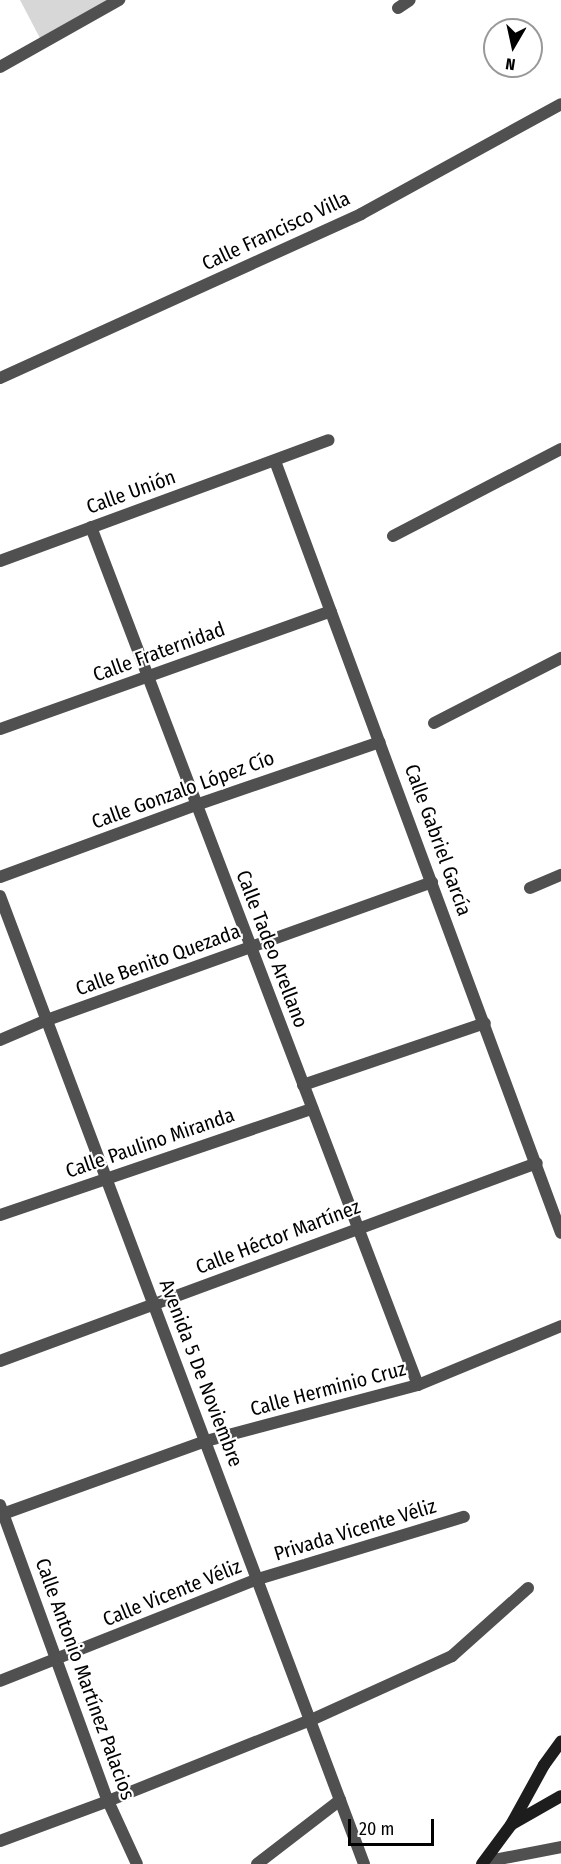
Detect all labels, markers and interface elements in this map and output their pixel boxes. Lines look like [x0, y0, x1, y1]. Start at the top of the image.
north arrow [483, 18, 543, 78]
text: N [504, 54, 517, 74]
street label: Calle Francisco Villa [198, 186, 354, 276]
street label: Calle Unión [83, 465, 179, 519]
street label: Calle Fraternidad [90, 617, 228, 687]
street label: Calle Gonzalo López Cío [88, 746, 278, 834]
street label: Calle Gabriel García [399, 761, 477, 919]
street label: Calle Tadeo Arellano [231, 867, 313, 1031]
street label: Calle Benito Quezada [73, 919, 243, 1001]
street label: Calle Paulino Miranda [62, 1103, 238, 1183]
street label: Calle Héctor Martínez [192, 1195, 364, 1279]
street label: Avenida 5 De Noviembre [154, 1276, 248, 1470]
street label: Calle Herminio Cruz [248, 1357, 408, 1421]
street label: Privada Vicente Véliz [271, 1494, 439, 1566]
street label: Calle Vicente Véliz [99, 1554, 245, 1632]
street label: Calle Antonio Martínez Palacios [30, 1555, 140, 1803]
scale bar [351, 1807, 436, 1845]
text: 20 m [359, 1818, 394, 1840]

